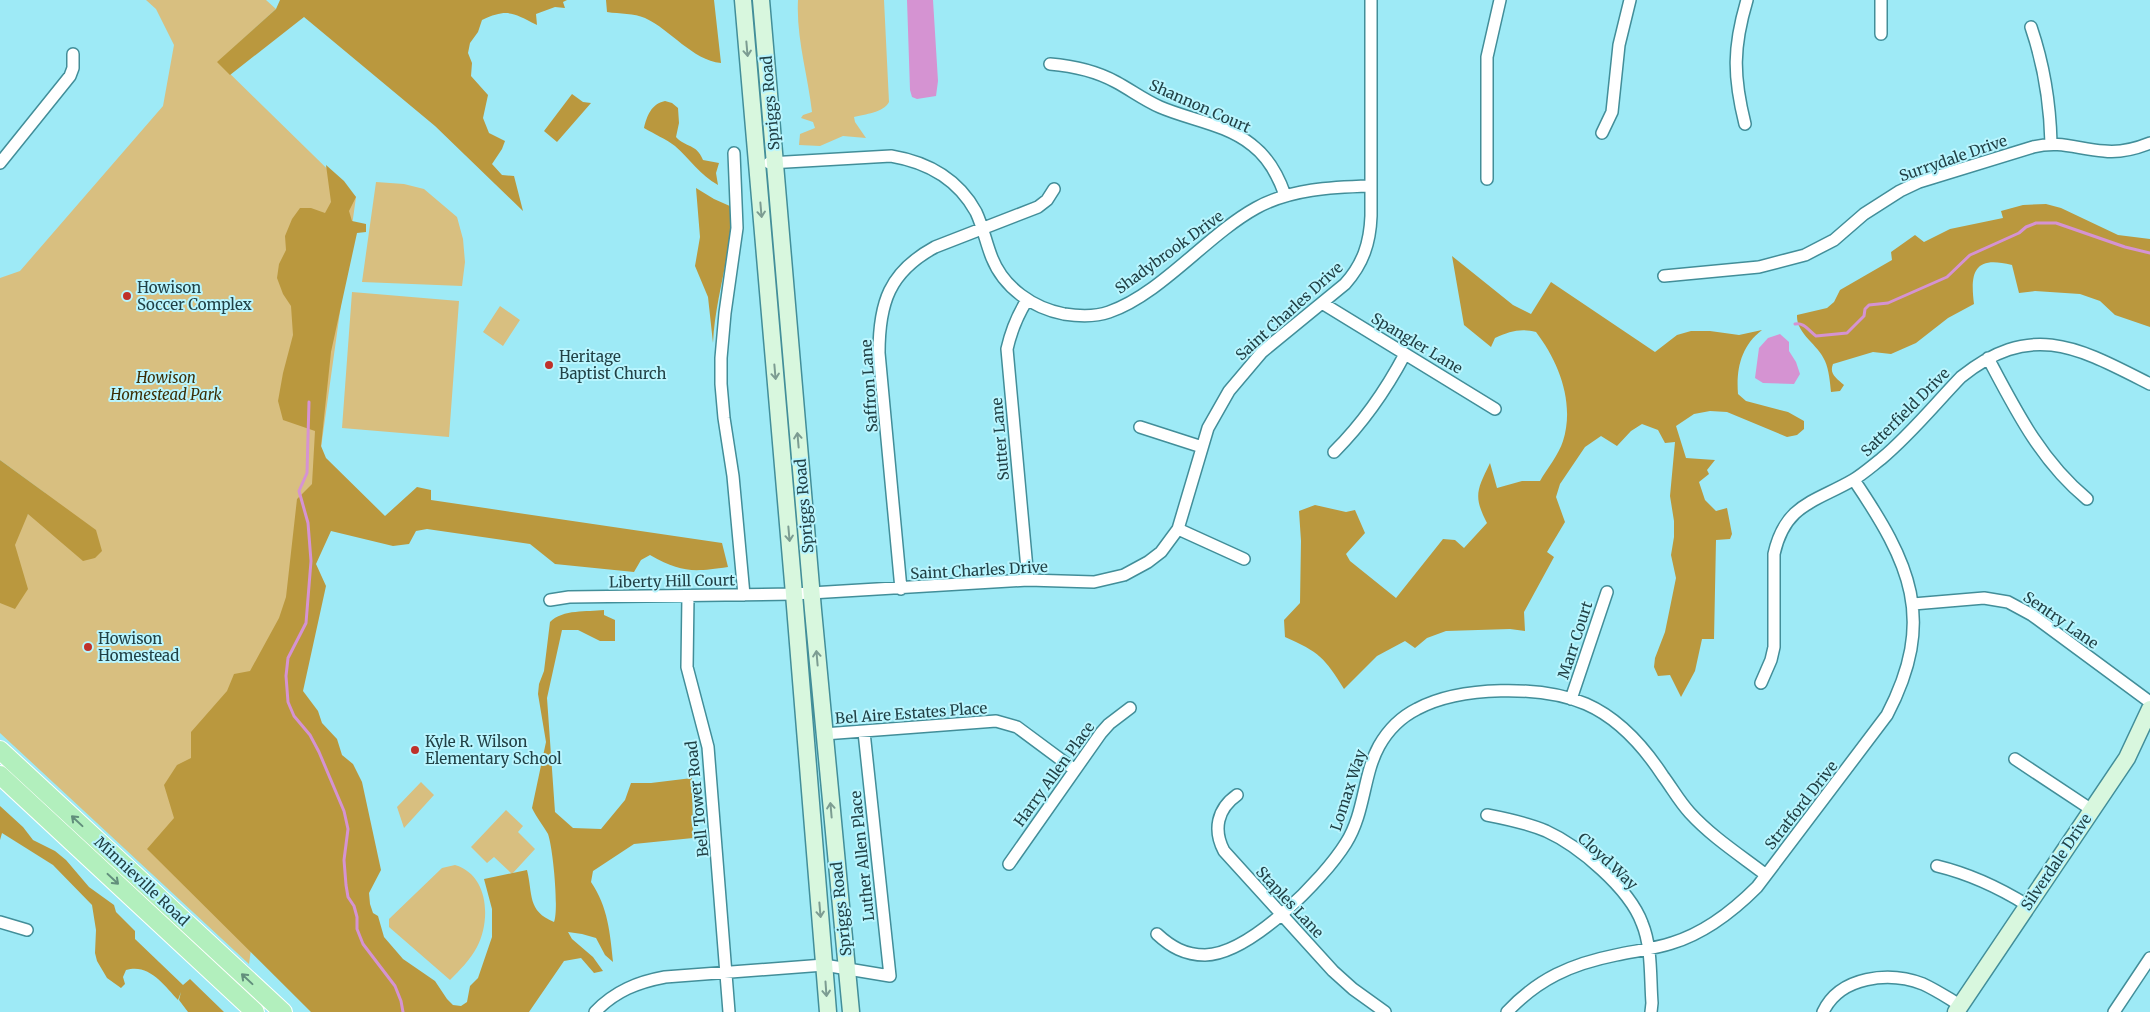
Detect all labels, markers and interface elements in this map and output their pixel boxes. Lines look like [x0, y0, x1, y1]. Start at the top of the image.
one-way arrow [742, 40, 752, 56]
street label: Spriggs Road [756, 55, 784, 151]
street label: Shannon Court [1146, 75, 1254, 137]
street label: Surrydale Drive [1897, 131, 2010, 185]
one-way arrow [756, 202, 766, 218]
street label: Shadybrook Drive [1111, 206, 1227, 298]
street label: Saint Charles Drive [1231, 258, 1347, 364]
place label: Howison Soccer Complex [137, 278, 252, 314]
marker: Howison Soccer Complex [121, 290, 133, 302]
street label: Spangler Lane [1368, 308, 1466, 378]
street label: Saffron Lane [856, 339, 882, 433]
place label: Heritage Baptist Church [559, 347, 666, 383]
marker: Heritage Baptist Church [543, 359, 555, 371]
street label: Satterfield Drive [1857, 363, 1954, 460]
one-way arrow [770, 364, 780, 380]
park label: Howison Homestead Park [109, 368, 222, 404]
street label: Sutter Lane [987, 397, 1013, 481]
one-way arrow [793, 433, 803, 449]
street label: Spriggs Road [790, 458, 818, 554]
one-way arrow [784, 526, 794, 542]
street label: Saint Charles Drive [910, 557, 1048, 583]
street label: Liberty Hill Court [609, 570, 735, 592]
street label: Sentry Lane [2020, 587, 2102, 653]
street label: Marr Court [1554, 599, 1596, 681]
place label: Howison Homestead [98, 629, 179, 665]
marker: Howison Homestead [82, 641, 94, 653]
one-way arrow [812, 650, 822, 666]
street label: Bel Aire Estates Place [834, 698, 988, 728]
street label: Harry Allen Place [1010, 718, 1099, 830]
place label: Kyle R. Wilson Elementary School [425, 732, 562, 768]
street label: Bell Tower Road [681, 740, 713, 858]
marker: Kyle R. Wilson Elementary School [409, 744, 421, 756]
street label: Lomax Way [1326, 747, 1370, 833]
street label: Stratford Drive [1760, 757, 1842, 853]
street label: Luther Allen Place [846, 790, 878, 922]
one-way arrow [827, 803, 836, 819]
street label: Silverdale Drive [2017, 810, 2096, 914]
one-way arrow [70, 815, 83, 827]
street label: Cloyd Way [1574, 828, 1642, 894]
street label: Minnieville Road [91, 832, 193, 930]
street label: Spriggs Road [827, 861, 855, 957]
street label: Staples Lane [1252, 862, 1328, 942]
one-way arrow [106, 873, 119, 885]
one-way arrow [815, 902, 825, 918]
one-way arrow [241, 973, 254, 985]
one-way arrow [821, 980, 831, 996]

